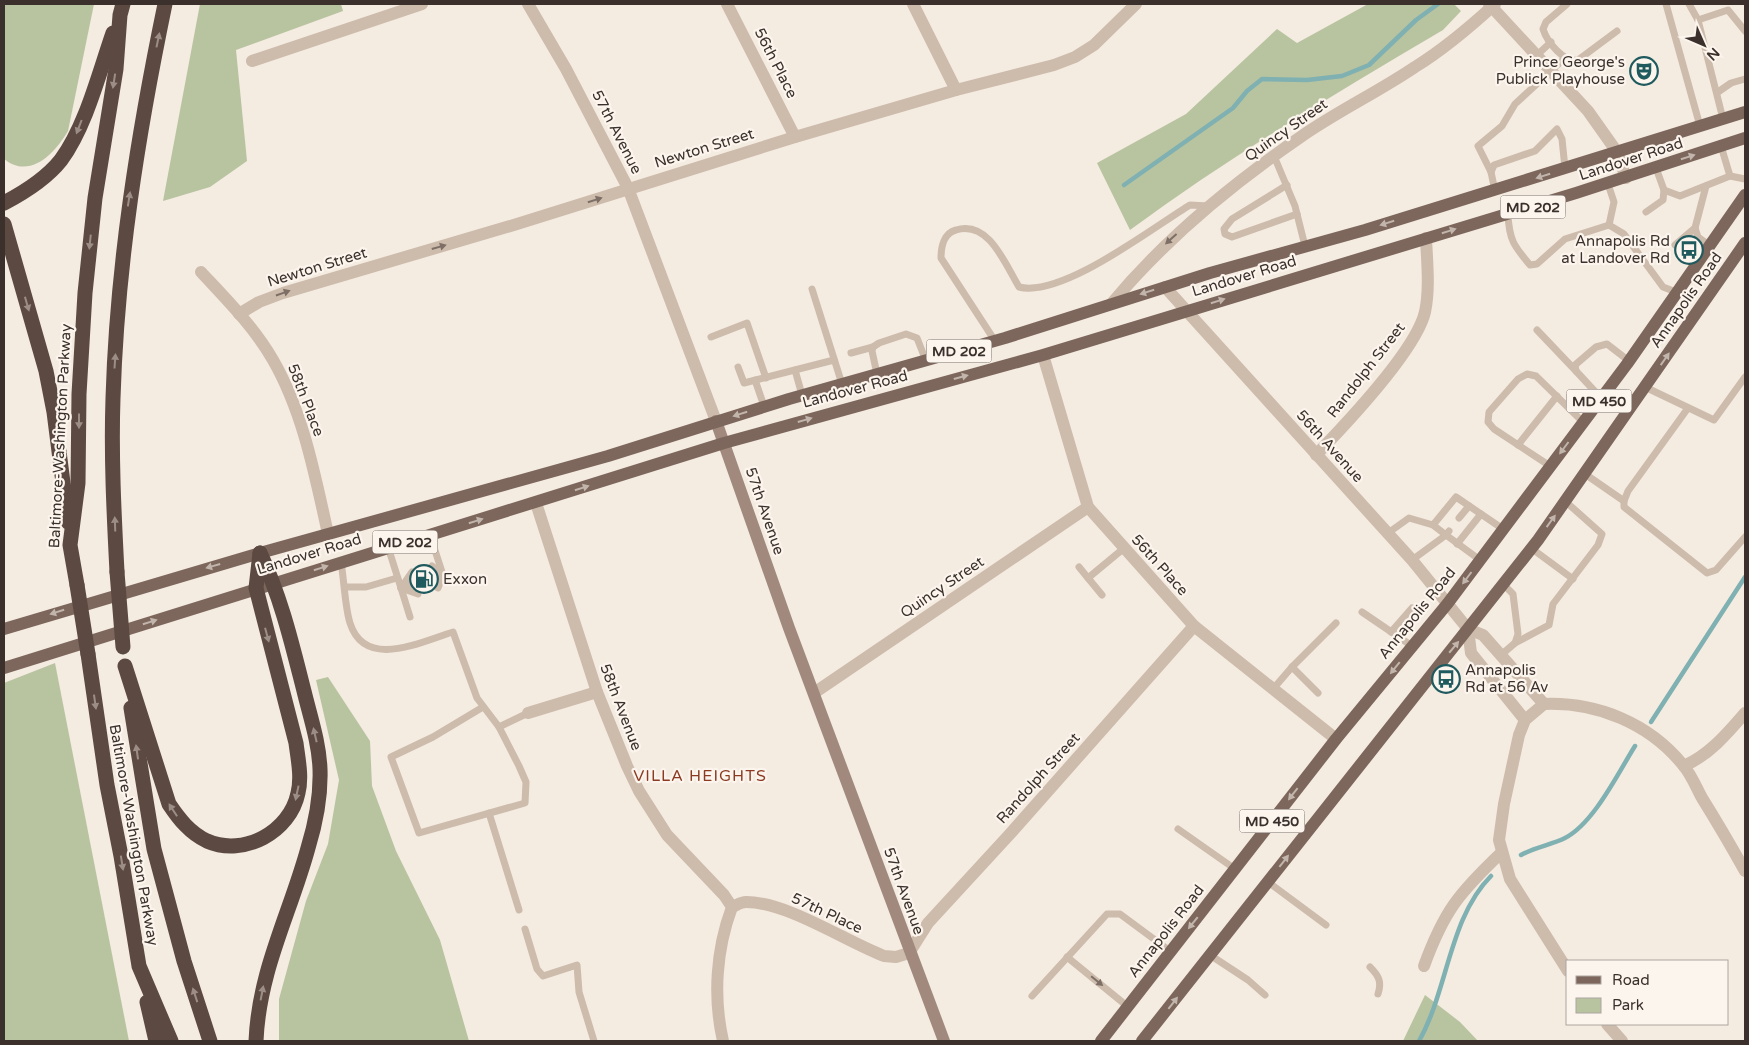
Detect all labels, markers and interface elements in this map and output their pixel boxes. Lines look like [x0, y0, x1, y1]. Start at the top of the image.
north arrow [1679, 20, 1729, 70]
street label: 56th Place [751, 25, 801, 101]
one-way arrow [154, 31, 162, 47]
text: N [1703, 44, 1723, 64]
place label: Prince George's Publick Playhouse [1496, 53, 1625, 88]
theatre icon: Prince George's Publick Playhouse [1629, 56, 1659, 86]
one-way arrow [109, 73, 117, 89]
street label: 57th Avenue [588, 87, 646, 177]
street label: Quincy Street [1241, 95, 1331, 165]
one-way arrow [75, 120, 83, 135]
street label: Newton Street [652, 124, 756, 172]
street label: Landover Road [1577, 134, 1685, 184]
one-way arrow [1681, 153, 1696, 161]
one-way arrow [1535, 173, 1550, 180]
one-way arrow [126, 191, 134, 207]
one-way arrow [587, 195, 602, 203]
road number: MD 202 [1500, 196, 1566, 218]
one-way arrow [1379, 220, 1394, 228]
one-way arrow [1442, 227, 1457, 235]
place label: Annapolis Rd at Landover Rd [1561, 232, 1670, 267]
one-way arrow [1166, 233, 1178, 245]
one-way arrow [86, 234, 94, 250]
bus stop icon: Annapolis Rd at Landover Rd [1674, 235, 1704, 265]
street label: Newton Street [265, 243, 369, 291]
one-way arrow [432, 243, 447, 251]
street label: Annapolis Road [1646, 249, 1726, 351]
street label: Landover Road [1190, 252, 1298, 300]
one-way arrow [276, 289, 291, 296]
one-way arrow [1139, 289, 1154, 297]
one-way arrow [1210, 296, 1225, 304]
one-way arrow [24, 297, 32, 312]
street label: Randolph Street [1323, 319, 1409, 421]
street label: Baltimore-Washington Parkway [45, 323, 75, 549]
road number: MD 202 [926, 340, 992, 362]
one-way arrow [1660, 352, 1670, 366]
one-way arrow [112, 353, 120, 369]
street label: 58th Place [284, 361, 328, 439]
street label: Landover Road [800, 366, 910, 412]
one-way arrow [954, 373, 969, 381]
road number: MD 450 [1566, 390, 1632, 412]
street label: 56th Avenue [1293, 406, 1367, 486]
one-way arrow [732, 410, 747, 418]
one-way arrow [75, 414, 83, 430]
one-way arrow [797, 416, 812, 424]
one-way arrow [1559, 441, 1569, 455]
street label: 57th Avenue [742, 465, 788, 557]
one-way arrow [575, 484, 590, 491]
one-way arrow [1546, 514, 1556, 528]
one-way arrow [110, 515, 118, 531]
one-way arrow [469, 516, 484, 524]
street label: Landover Road [255, 530, 363, 578]
road number: MD 202 [372, 530, 438, 554]
street label: 56th Place [1128, 531, 1192, 599]
street label: Quincy Street [897, 552, 987, 622]
one-way arrow [205, 563, 220, 571]
one-way arrow [313, 563, 328, 571]
fuel station icon: Exxon [409, 564, 439, 594]
street label: Annapolis Road [1375, 564, 1459, 662]
place label: Exxon [443, 570, 487, 588]
one-way arrow [1461, 571, 1472, 584]
one-way arrow [50, 609, 65, 617]
one-way arrow [143, 617, 158, 625]
one-way arrow [263, 628, 271, 643]
one-way arrow [1448, 641, 1459, 654]
street label: 58th Avenue [596, 661, 646, 753]
one-way arrow [1389, 661, 1400, 674]
place label: Annapolis Rd at 56 Av [1465, 661, 1548, 696]
bus stop icon: Annapolis Rd at 56 Av [1431, 664, 1461, 694]
one-way arrow [91, 695, 99, 711]
street label: Baltimore-Washington Parkway [106, 723, 162, 947]
one-way arrow [311, 727, 319, 742]
street label: Randolph Street [993, 729, 1084, 827]
one-way arrow [133, 744, 141, 760]
district label: VILLA HEIGHTS [633, 766, 767, 786]
one-way arrow [293, 786, 301, 801]
one-way arrow [1287, 787, 1298, 800]
one-way arrow [169, 803, 178, 817]
road number: MD 450 [1240, 809, 1304, 832]
street label: 57th Avenue [880, 845, 928, 937]
one-way arrow [119, 855, 127, 871]
one-way arrow [1278, 855, 1289, 868]
street label: Annapolis Road [1124, 881, 1208, 981]
street label: 57th Place [789, 889, 865, 937]
one-way arrow [1188, 916, 1199, 929]
legend [1566, 960, 1729, 1025]
text: Road [1612, 971, 1650, 989]
one-way arrow [1091, 976, 1104, 987]
one-way arrow [258, 985, 266, 1001]
one-way arrow [191, 987, 199, 1002]
text: Park [1612, 996, 1644, 1014]
one-way arrow [1167, 997, 1178, 1010]

